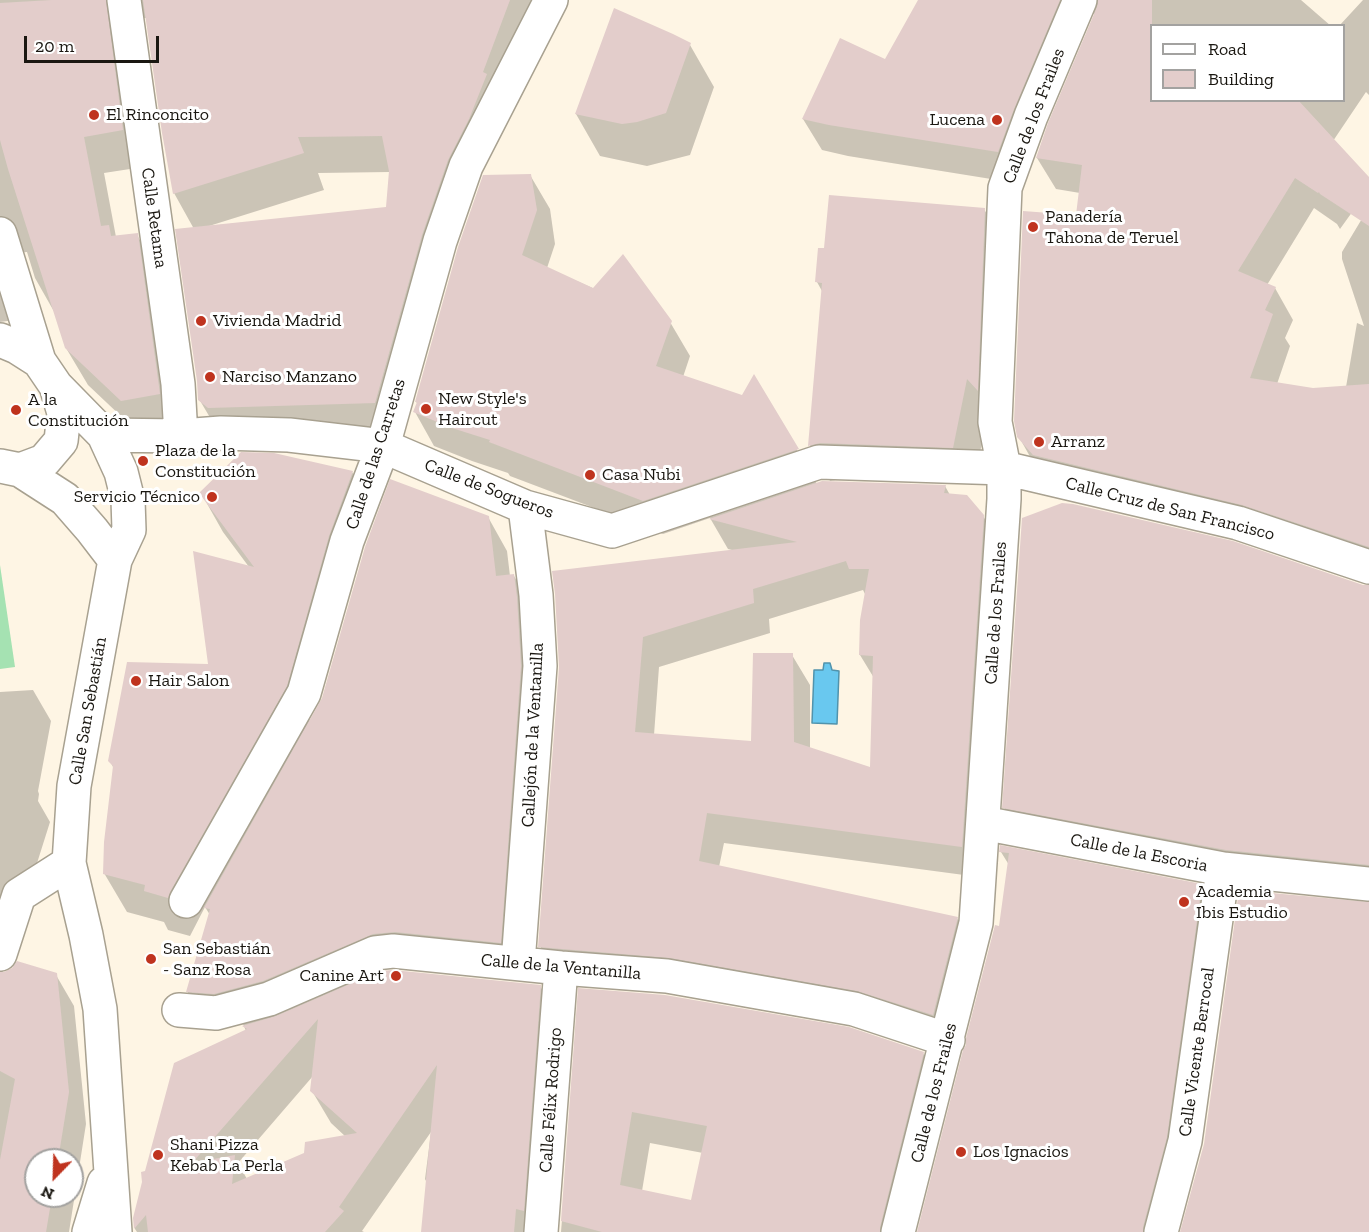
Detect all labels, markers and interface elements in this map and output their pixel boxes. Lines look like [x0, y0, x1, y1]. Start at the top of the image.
scale bar [27, 24, 162, 62]
legend [1150, 24, 1345, 102]
text: 20 m [35, 35, 74, 57]
text: Road [1208, 38, 1247, 60]
street label: Calle de los Frailes [998, 45, 1070, 187]
text: Building [1208, 68, 1274, 90]
place label: El Rinconcito [106, 104, 209, 126]
marker: El Rinconcito [87, 108, 101, 122]
place label: Lucena [929, 109, 985, 131]
marker: Lucena [990, 113, 1004, 127]
street label: Calle Retama [136, 166, 172, 270]
place label: Panadería Tahona de Teruel [1045, 206, 1179, 248]
marker: Panadería Tahona de Teruel [1026, 220, 1040, 234]
place label: Vivienda Madrid [213, 310, 342, 332]
marker: Vivienda Madrid [194, 314, 208, 328]
place label: Narciso Manzano [222, 366, 357, 388]
marker: Narciso Manzano [203, 370, 217, 384]
street label: Calle de las Carretas [341, 376, 411, 532]
place label: New Style's Haircut [438, 388, 527, 430]
place label: A la Constitución [28, 389, 128, 432]
marker: New Style's Haircut [419, 402, 433, 416]
marker: A la Constitución [9, 403, 23, 417]
place label: Arranz [1051, 431, 1105, 453]
marker: Arranz [1032, 435, 1046, 449]
place label: Plaza de la Constitución [155, 440, 255, 482]
marker: Plaza de la Constitución [136, 454, 150, 468]
street label: Calle de Sogueros [421, 454, 557, 524]
place label: Casa Nubi [602, 464, 681, 486]
marker: Casa Nubi [583, 468, 597, 482]
street label: Calle Cruz de San Francisco [1063, 473, 1277, 545]
place label: Servicio Técnico [74, 486, 200, 508]
marker: Servicio Técnico [205, 490, 219, 504]
street label: Calle de los Frailes [980, 541, 1012, 685]
street label: Calle San Sebastián [64, 635, 112, 787]
street label: Callejón de la Ventanilla [517, 642, 549, 828]
place label: Hair Salon [148, 670, 229, 692]
marker: Hair Salon [129, 674, 143, 688]
street label: Calle de la Escoria [1068, 829, 1210, 877]
place label: Academia Ibis Estudio [1196, 881, 1288, 924]
marker: Academia Ibis Estudio [1177, 895, 1191, 909]
place label: San Sebastián - Sanz Rosa [163, 938, 271, 980]
street label: Calle de la Ventanilla [480, 949, 642, 985]
marker: San Sebastián - Sanz Rosa [144, 952, 158, 966]
place label: Canine Art [300, 965, 384, 987]
street label: Calle Vicente Berrocal [1174, 966, 1220, 1138]
marker: Canine Art [389, 969, 403, 983]
street label: Calle de los Frailes [906, 1021, 962, 1165]
street label: Calle Félix Rodrigo [535, 1027, 567, 1173]
place label: Shani Pizza Kebab La Perla [170, 1134, 284, 1176]
place label: Los Ignacios [973, 1141, 1069, 1163]
marker: Los Ignacios [954, 1145, 968, 1159]
north arrow [24, 1148, 84, 1208]
marker: Shani Pizza Kebab La Perla [151, 1148, 165, 1162]
text: N [38, 1182, 57, 1204]

